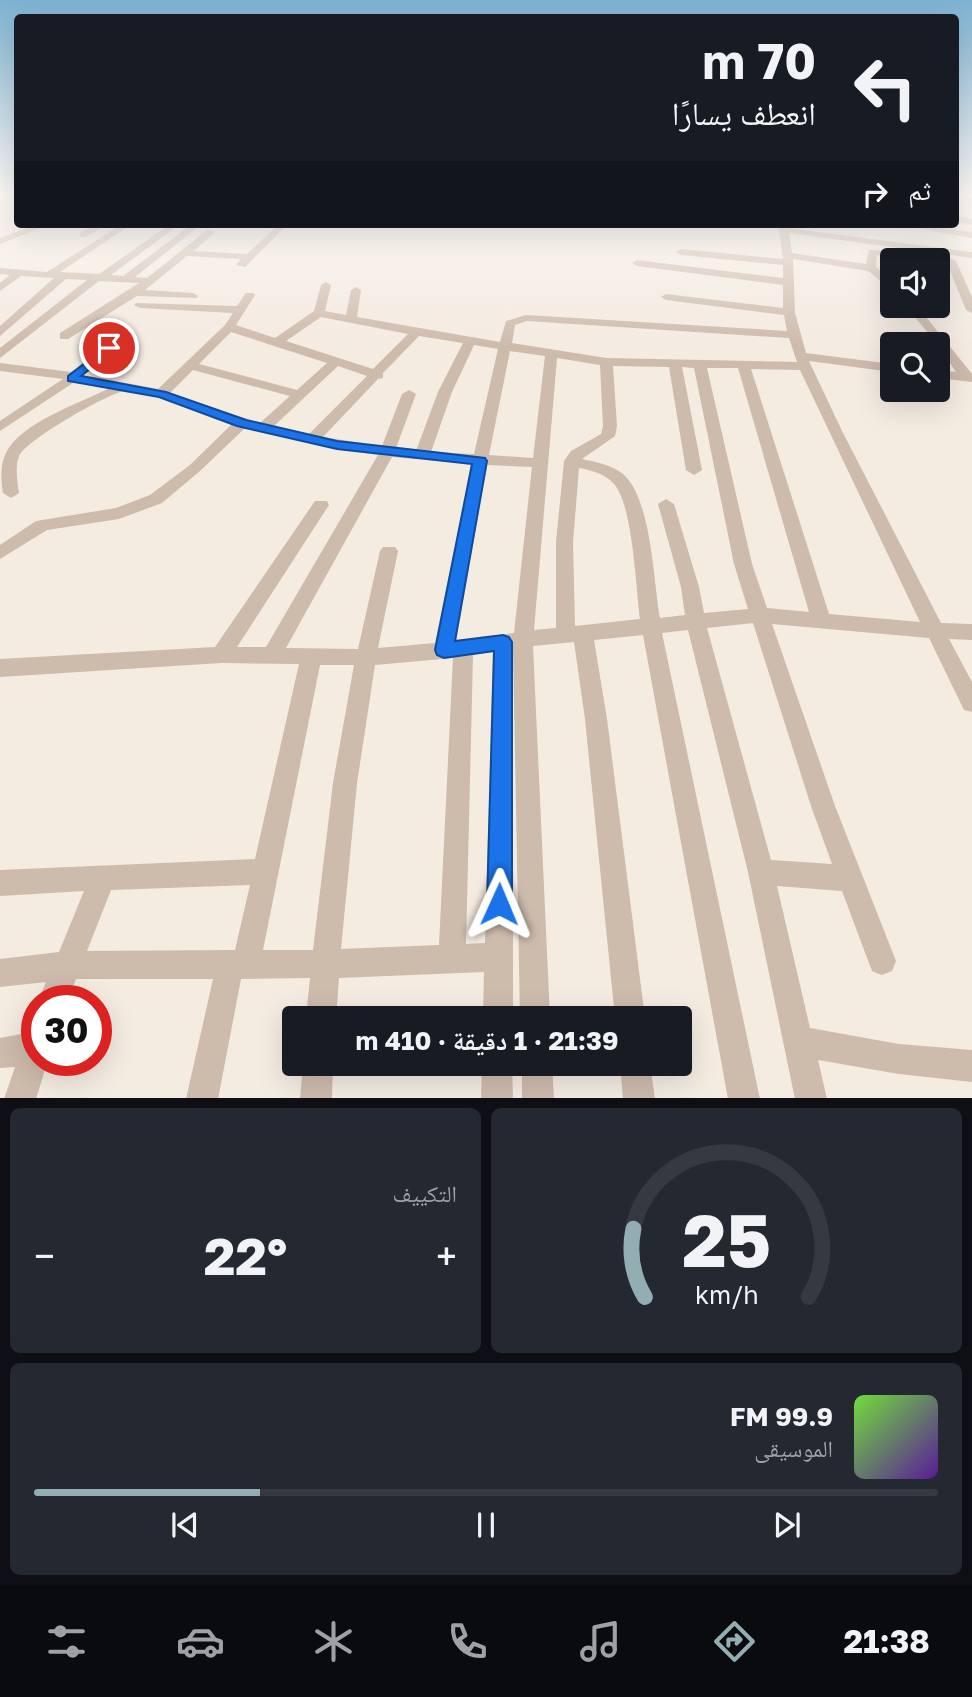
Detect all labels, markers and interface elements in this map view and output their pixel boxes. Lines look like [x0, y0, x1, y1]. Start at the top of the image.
text: 70 m [702, 31, 816, 90]
icon: left [840, 42, 931, 133]
text: انعطف يسارًا [672, 94, 816, 132]
icon: right [856, 175, 894, 213]
text: ثم [908, 175, 931, 206]
map controls [880, 248, 950, 402]
button: sound [880, 248, 950, 318]
pin [79, 318, 139, 378]
icon: arrive [90, 329, 128, 367]
button: search [880, 332, 950, 402]
position arrow [462, 867, 536, 941]
speed limit sign: 30 [21, 985, 112, 1076]
text: 21:39 · 1 دقيقة · 410 m [356, 1025, 618, 1056]
text: التكييف [392, 1179, 457, 1207]
text: 25 [682, 1196, 771, 1283]
text: 22° [204, 1224, 287, 1286]
text: − [34, 1233, 55, 1278]
text: + [436, 1233, 457, 1278]
text: km/h [695, 1278, 758, 1309]
text: 99.9 FM [730, 1401, 833, 1432]
text: الموسيقى [754, 1434, 833, 1462]
icon: previous [166, 1506, 204, 1544]
icon: pause [467, 1506, 505, 1544]
icon: next [768, 1506, 806, 1544]
icon: filters [42, 1617, 91, 1666]
icon: car [176, 1617, 225, 1666]
icon: climate [309, 1617, 358, 1666]
icon: phone [443, 1617, 492, 1666]
icon: music [576, 1617, 625, 1666]
icon: directions [710, 1617, 759, 1666]
text: 21:38 [843, 1622, 930, 1660]

